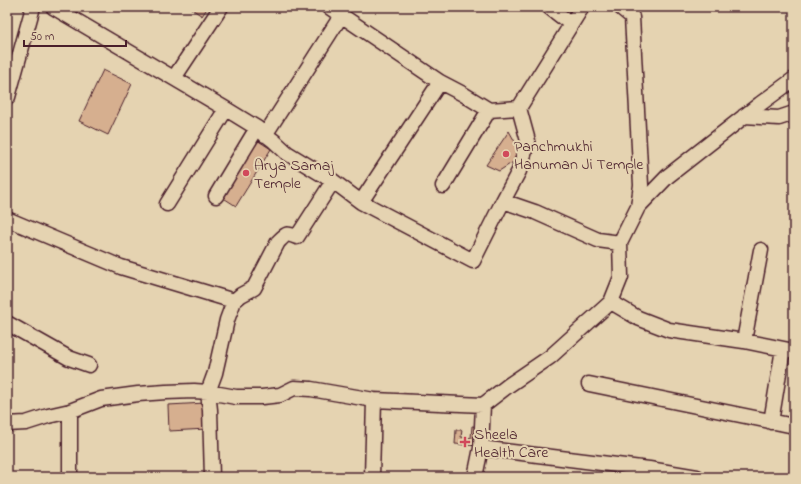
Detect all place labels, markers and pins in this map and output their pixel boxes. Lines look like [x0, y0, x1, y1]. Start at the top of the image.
place label: Panchmukhi Hanuman Ji Temple [514, 135, 644, 177]
marker: Panchmukhi Hanuman Ji Temple [501, 149, 511, 159]
place label: Arya Samaj Temple [254, 154, 334, 196]
marker: Arya Samaj Temple [241, 168, 251, 178]
place label: Sheela Health Care [474, 423, 549, 465]
marker: Sheela Health Care [459, 436, 471, 448]

